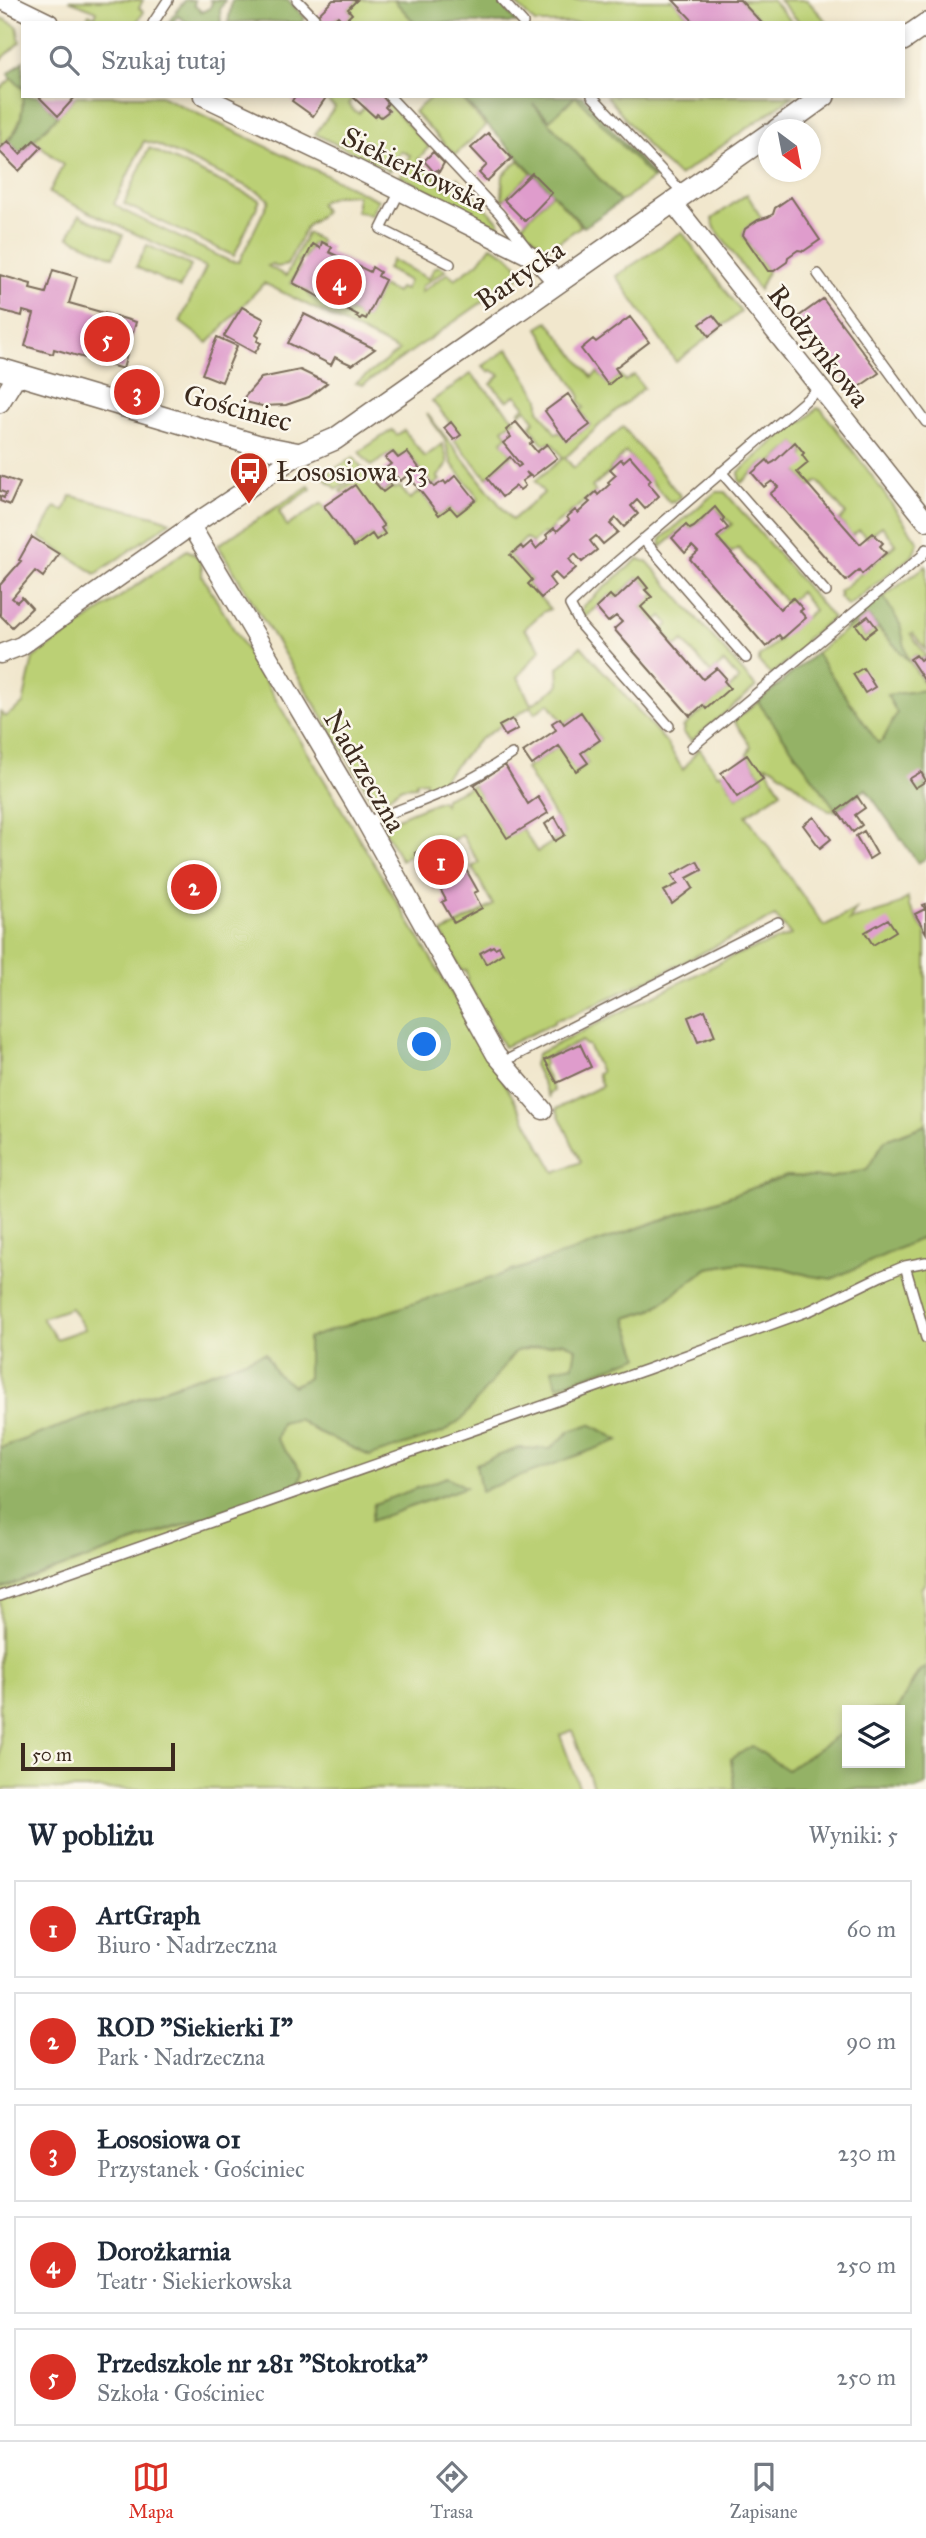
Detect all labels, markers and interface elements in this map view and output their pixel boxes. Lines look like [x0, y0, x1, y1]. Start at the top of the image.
search box [21, 21, 905, 98]
icon: search [45, 41, 83, 79]
text: Szukaj tutaj [101, 44, 226, 76]
street label: Siekierkowska [336, 119, 494, 219]
north arrow [758, 119, 821, 182]
street label: Bartycka [469, 232, 571, 318]
pin: 4 [316, 256, 362, 308]
street label: Rodzynkowa [760, 278, 878, 414]
pin: 5 [84, 313, 130, 365]
pin: 3 [114, 366, 160, 418]
street label: Gościniec [180, 377, 296, 439]
bus stop icon: Łososiowa 53 [228, 450, 270, 505]
place label: Łososiowa 53 [276, 454, 428, 489]
street label: Nadrzeczna [316, 703, 414, 839]
pin: 1 [418, 836, 464, 888]
pin: 2 [171, 861, 217, 913]
your location [407, 1027, 441, 1061]
map controls [842, 1705, 905, 1768]
button: layers [842, 1705, 905, 1768]
scale bar [21, 1740, 175, 1772]
text: 50 m [32, 1743, 72, 1766]
text: W pobliżu [28, 1817, 154, 1853]
text: Wyniki: 5 [808, 1821, 898, 1849]
text: ArtGraph [97, 1899, 200, 1931]
text: 1 [48, 1915, 58, 1943]
text: 60 m [847, 1915, 896, 1943]
text: Biuro · Nadrzeczna [97, 1931, 277, 1959]
text: ROD "Siekierki I" [97, 2011, 293, 2043]
text: 2 [47, 2027, 59, 2055]
text: 90 m [846, 2027, 896, 2055]
text: Park · Nadrzeczna [97, 2043, 265, 2071]
text: Łososiowa 01 [97, 2123, 241, 2155]
text: 3 [48, 2139, 58, 2167]
text: 230 m [838, 2139, 896, 2167]
text: Przystanek · Gościniec [97, 2155, 305, 2183]
text: Dorożkarnia [97, 2235, 231, 2267]
text: 4 [47, 2251, 59, 2279]
text: 250 m [836, 2251, 896, 2279]
text: Teatr · Siekierkowska [97, 2267, 292, 2295]
text: Przedszkole nr 281 "Stokrotka" [97, 2347, 428, 2379]
text: 5 [48, 2363, 58, 2391]
text: 250 m [836, 2363, 896, 2391]
text: Szkoła · Gościniec [97, 2379, 265, 2407]
tab: Mapa [128, 2458, 174, 2523]
tab: Trasa [430, 2458, 473, 2523]
tab: Zapisane [730, 2458, 798, 2523]

